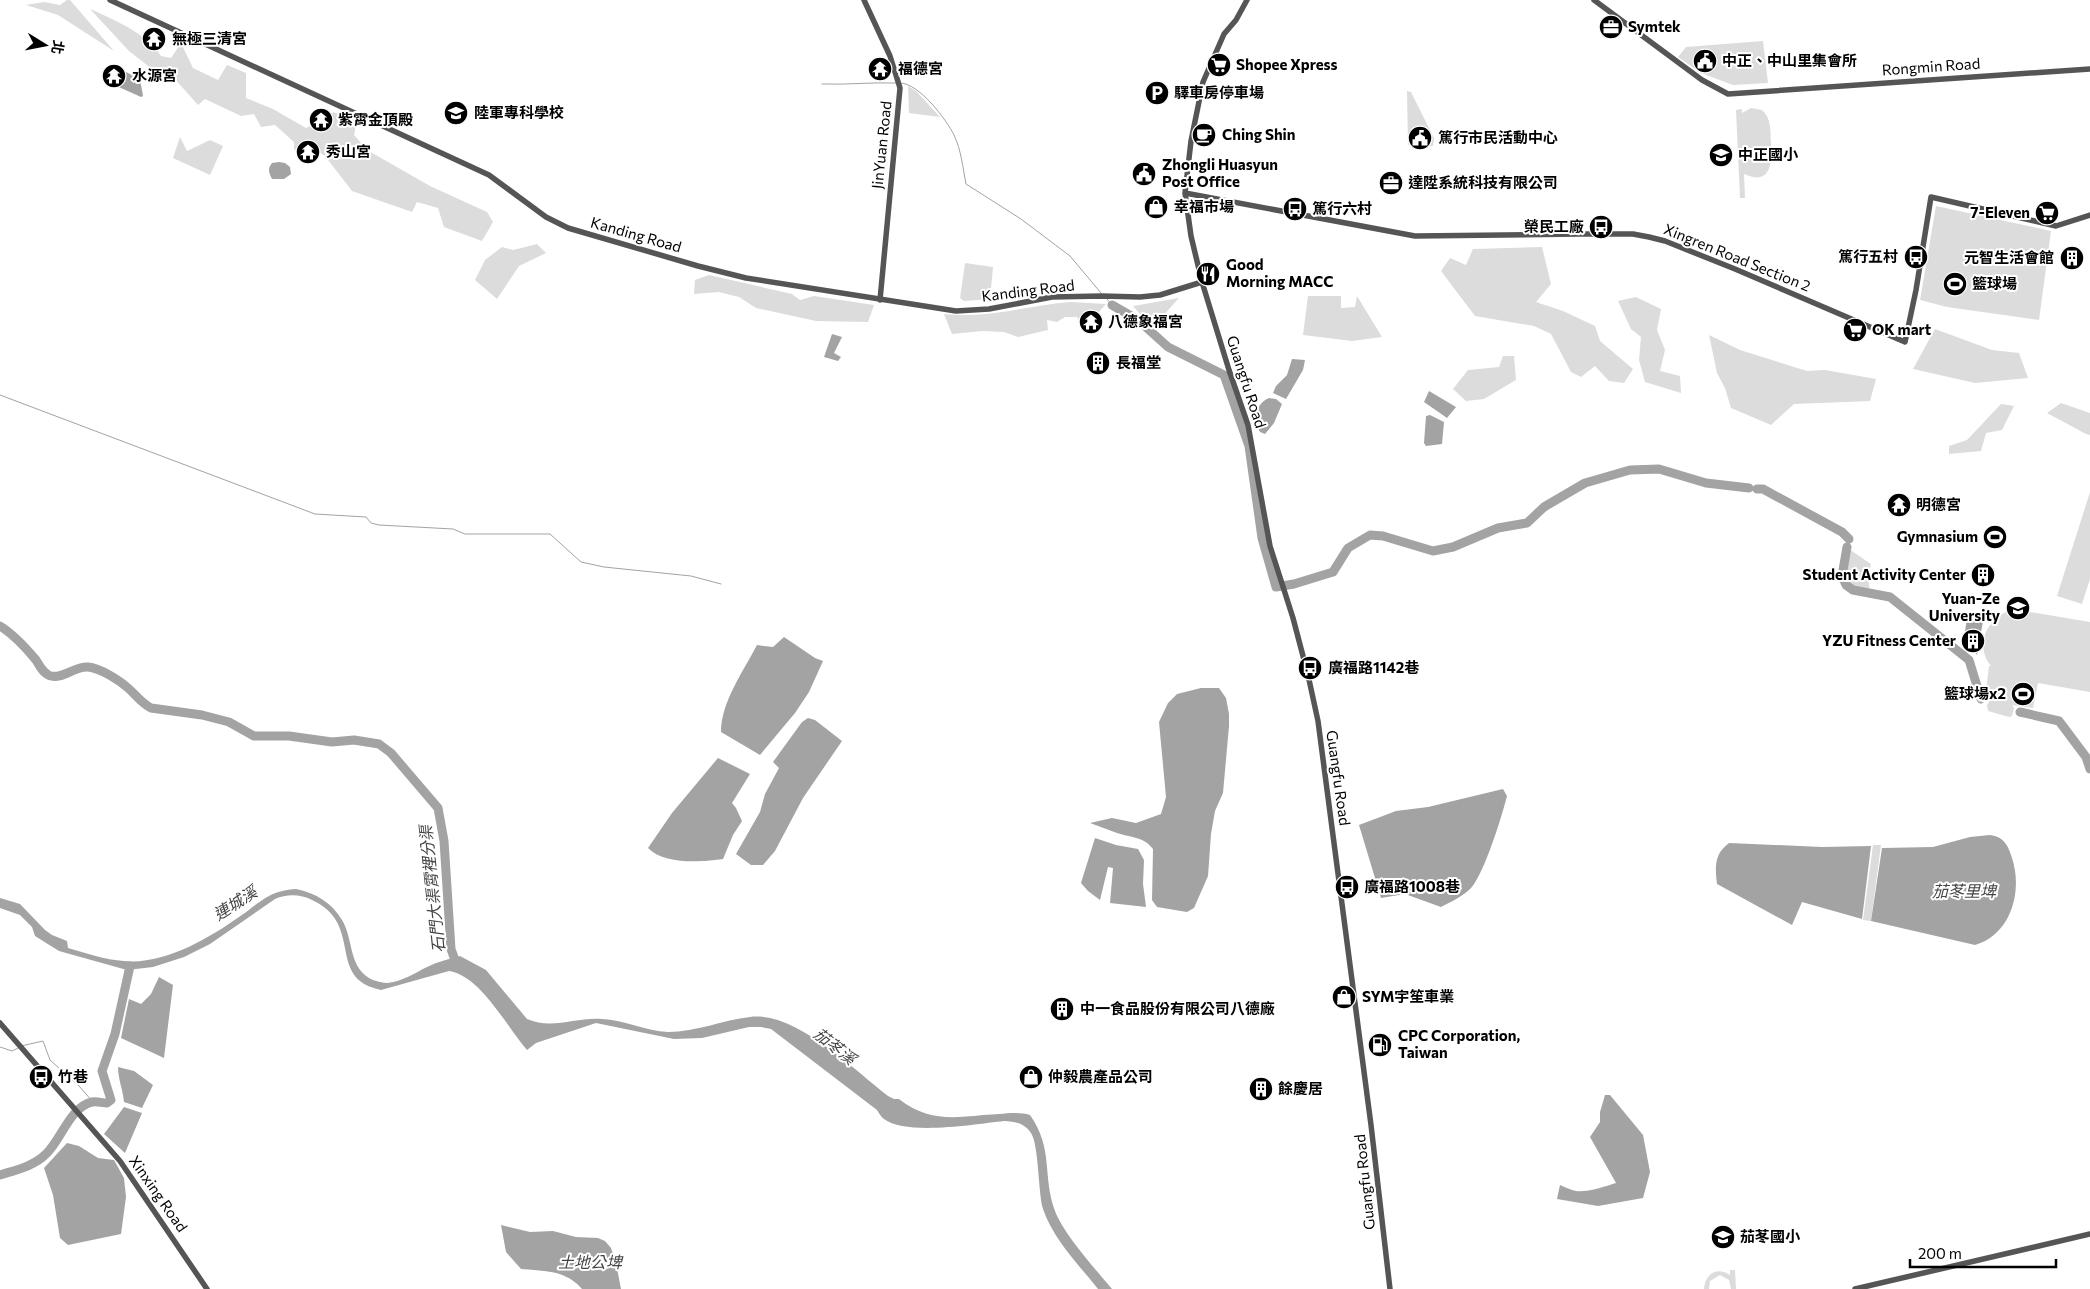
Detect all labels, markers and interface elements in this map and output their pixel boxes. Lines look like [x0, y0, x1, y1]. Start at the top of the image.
office icon: Symtek [1598, 14, 1624, 40]
place label: Symtek [1628, 17, 1681, 35]
north arrow [20, 20, 70, 70]
temple icon: 無極三清宮 [141, 26, 167, 52]
place label: 無極三清宮 [172, 29, 247, 47]
text: 北 [49, 39, 68, 56]
public building icon: 中正、中山里集會所 [1692, 48, 1718, 74]
place label: 中正、中山里集會所 [1722, 51, 1857, 69]
supermarket icon: Shopee Xpress [1206, 52, 1232, 78]
street label: Rongmin Road [1881, 54, 1981, 78]
place label: Shopee Xpress [1236, 55, 1338, 73]
temple icon: 福德宮 [867, 56, 893, 82]
place label: 福德宮 [898, 59, 943, 77]
temple icon: 水源宮 [101, 63, 127, 89]
place label: 水源宮 [132, 66, 177, 84]
parking icon: 驛車房停車場 [1144, 80, 1170, 106]
place label: 驛車房停車場 [1174, 83, 1264, 101]
school or university icon: 陸軍專科學校 [443, 100, 469, 126]
street label: JinYuan Road [867, 100, 895, 190]
place label: 陸軍專科學校 [474, 103, 564, 121]
temple icon: 紫霄金頂殿 [308, 107, 334, 133]
place label: 紫霄金頂殿 [338, 110, 413, 128]
cafe icon: Ching Shin [1191, 122, 1217, 148]
place label: Ching Shin [1222, 125, 1295, 143]
public building icon: 篤行市民活動中心 [1407, 125, 1433, 151]
place label: 篤行市民活動中心 [1438, 128, 1558, 146]
temple icon: 秀山宮 [295, 139, 321, 165]
place label: 秀山宮 [326, 142, 371, 160]
school or university icon: 中正國小 [1708, 142, 1734, 168]
place label: 中正國小 [1738, 145, 1799, 163]
place label: Zhongli Huasyun Post Office [1162, 155, 1278, 190]
public building icon: Zhongli Huasyun Post Office [1131, 161, 1157, 187]
office icon: 達陞系統科技有限公司 [1378, 170, 1404, 196]
place label: 達陞系統科技有限公司 [1408, 173, 1558, 191]
shop icon: 幸福市場 [1143, 194, 1169, 220]
bus stop icon: 篤行六村 [1282, 196, 1308, 222]
place label: 幸福市場 [1174, 197, 1234, 215]
place label: 篤行六村 [1312, 199, 1372, 217]
supermarket icon: 7-Eleven [2034, 200, 2060, 226]
place label: 7-Eleven [1970, 203, 2030, 221]
street label: Kanding Road [589, 212, 684, 256]
bus stop icon: 榮民工廠 [1588, 214, 1614, 240]
place label: 榮民工廠 [1524, 217, 1584, 235]
street label: Xingren Road Section 2 [1661, 219, 1813, 295]
bus stop icon: 篤行五村 [1903, 244, 1929, 270]
building icon: 元智生活會館 [2059, 245, 2085, 271]
place label: 篤行五村 [1838, 247, 1898, 265]
place label: 元智生活會館 [1964, 248, 2054, 266]
place label: Good Morning MACC [1226, 255, 1333, 290]
restaurant icon: Good Morning MACC [1195, 261, 1221, 287]
sports icon: 籃球場 [1942, 271, 1968, 297]
place label: 籃球場 [1972, 274, 2017, 292]
street label: Kanding Road [980, 275, 1075, 305]
temple icon: 八德象福宮 [1078, 309, 1104, 335]
place label: 八德象福宮 [1108, 312, 1183, 330]
supermarket icon: OK mart [1842, 317, 1868, 343]
place label: OK mart [1872, 320, 1931, 338]
street label: Guangfu Road [1224, 333, 1270, 430]
building icon: 長福堂 [1085, 350, 1111, 376]
place label: 長福堂 [1116, 353, 1161, 371]
temple icon: 明德宮 [1886, 492, 1912, 518]
place label: 明德宮 [1916, 495, 1961, 513]
sports icon: Gymnasium [1982, 524, 2008, 550]
place label: Gymnasium [1897, 527, 1978, 545]
building icon: Student Activity Center [1970, 562, 1996, 588]
place label: Student Activity Center [1803, 565, 1966, 583]
place label: Yuan-Ze University [1929, 589, 2001, 624]
school or university icon: Yuan-Ze University [2005, 595, 2031, 621]
building icon: YZU Fitness Center [1960, 628, 1986, 654]
place label: YZU Fitness Center [1822, 631, 1956, 649]
bus stop icon: 廣福路1142巷 [1297, 655, 1323, 681]
place label: 廣福路1142巷 [1328, 658, 1419, 676]
sports icon: 籃球場x2 [2010, 681, 2036, 707]
place label: 籃球場x2 [1944, 684, 2006, 702]
street label: Guangfu Road [1323, 729, 1355, 827]
water label: 石門大渠霄裡分渠 [415, 822, 448, 954]
bus stop icon: 廣福路1008巷 [1334, 874, 1360, 900]
place label: 廣福路1008巷 [1364, 877, 1460, 895]
water label: 連城溪 [209, 880, 262, 924]
water label: 茄苳里埤 [1932, 881, 1998, 900]
shop icon: SYM宇笙車業 [1331, 984, 1357, 1010]
place label: SYM宇笙車業 [1362, 987, 1454, 1005]
building icon: 中一食品股份有限公司八德廠 [1049, 996, 1075, 1022]
place label: 中一食品股份有限公司八德廠 [1080, 999, 1275, 1017]
water label: 茄苳溪 [811, 1023, 862, 1069]
place label: CPC Corporation, Taiwan [1398, 1026, 1520, 1061]
fuel station icon: CPC Corporation, Taiwan [1367, 1032, 1393, 1058]
bus stop icon: 竹巷 [28, 1064, 54, 1090]
shop icon: 仲毅農產品公司 [1018, 1064, 1044, 1090]
place label: 竹巷 [58, 1067, 88, 1085]
place label: 仲毅農產品公司 [1048, 1067, 1153, 1085]
building icon: 餘慶居 [1248, 1076, 1274, 1102]
place label: 餘慶居 [1278, 1079, 1323, 1097]
street label: Guangfu Road [1350, 1133, 1378, 1231]
street label: Xinxing Road [126, 1152, 192, 1235]
school or university icon: 茄苳國小 [1710, 1224, 1736, 1250]
place label: 茄苳國小 [1740, 1227, 1801, 1245]
scale bar [1910, 1236, 2056, 1268]
text: 200 m [1918, 1244, 1962, 1262]
water label: 土地公埤 [558, 1252, 624, 1271]

